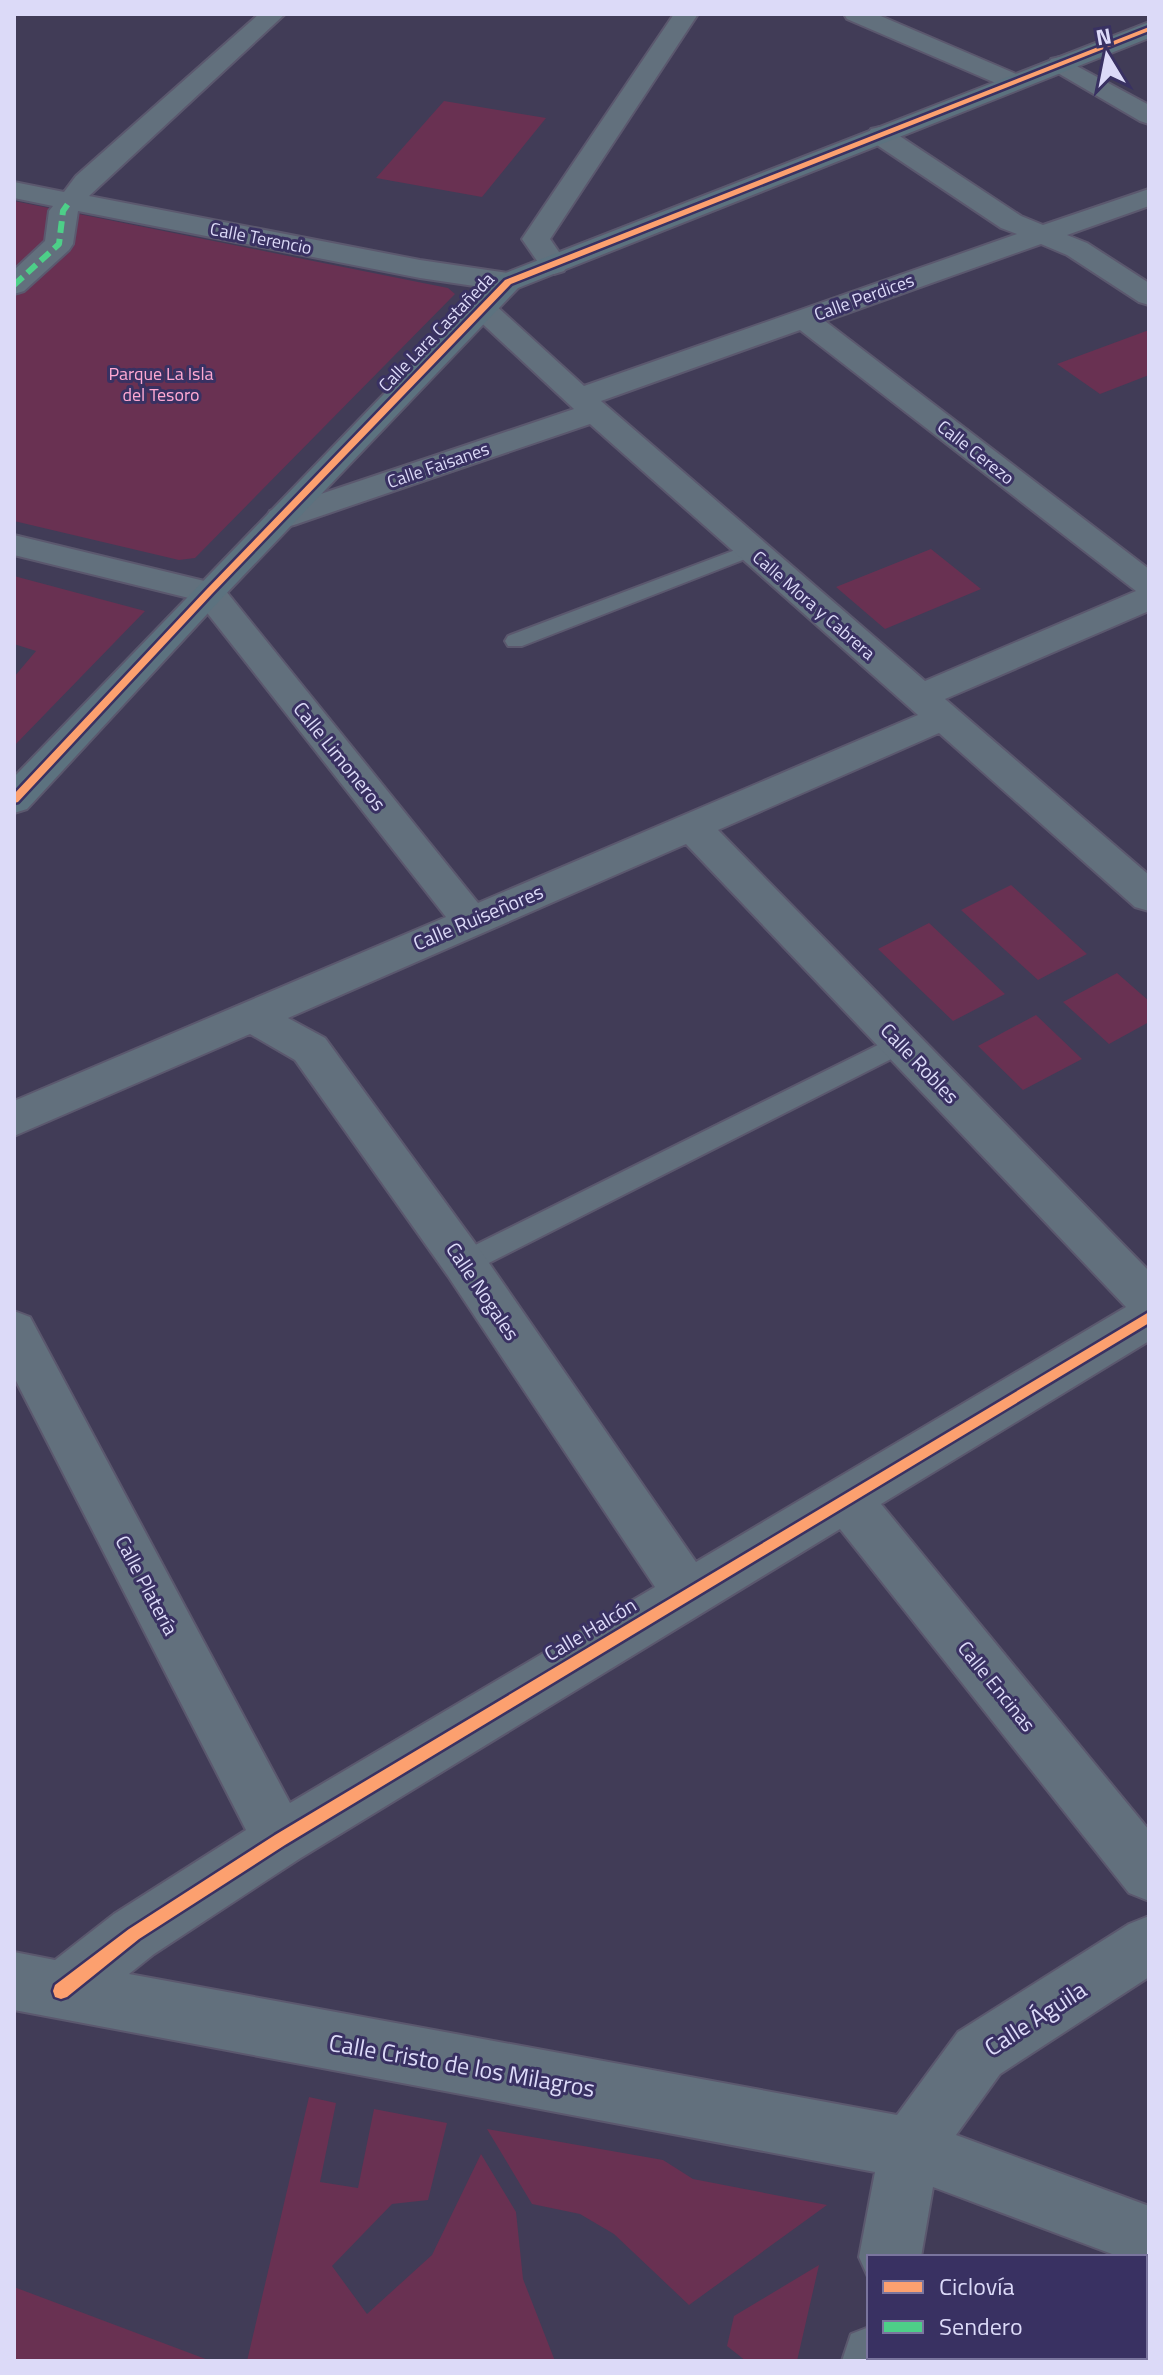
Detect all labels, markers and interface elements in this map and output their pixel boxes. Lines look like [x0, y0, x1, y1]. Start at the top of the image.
north arrow [1067, 16, 1147, 96]
text: N [1093, 18, 1114, 54]
street label: Calle Terencio [208, 215, 314, 261]
street label: Calle Lara Castañeda [372, 266, 500, 398]
street label: Calle Perdices [810, 266, 918, 328]
park label: Parque La Isla del Tesoro [108, 360, 214, 408]
street label: Calle Cerezo [932, 413, 1020, 491]
street label: Calle Faisanes [383, 435, 493, 495]
street label: Calle Mora y Cabrera [747, 544, 881, 666]
street label: Calle Limoneros [286, 694, 394, 818]
street label: Calle Ruiseñores [408, 876, 548, 958]
street label: Calle Robles [873, 1016, 967, 1110]
street label: Calle Nogales [439, 1236, 527, 1346]
street label: Calle Platería [108, 1529, 186, 1641]
street label: Calle Halcón [538, 1589, 642, 1669]
street label: Calle Encinas [950, 1634, 1044, 1738]
street label: Calle Águila [977, 1971, 1093, 2065]
street label: Calle Cristo de los Milagros [326, 2024, 598, 2106]
legend [867, 2255, 1147, 2359]
text: Ciclovía [939, 2268, 1015, 2304]
text: Sendero [939, 2308, 1023, 2344]

